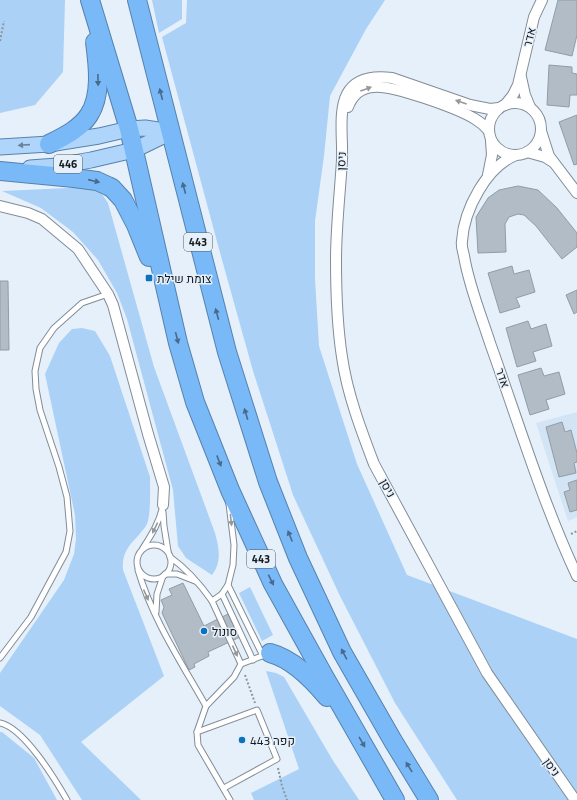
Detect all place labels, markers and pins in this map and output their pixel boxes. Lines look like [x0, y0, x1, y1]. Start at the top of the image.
place label: צומת שילת [157, 269, 212, 288]
marker: צומת שילת [144, 273, 154, 283]
place label: סונול [212, 622, 237, 641]
marker: סונול [199, 626, 209, 636]
place label: קפה 443 [250, 731, 295, 750]
marker: קפה 443 [237, 735, 247, 745]

